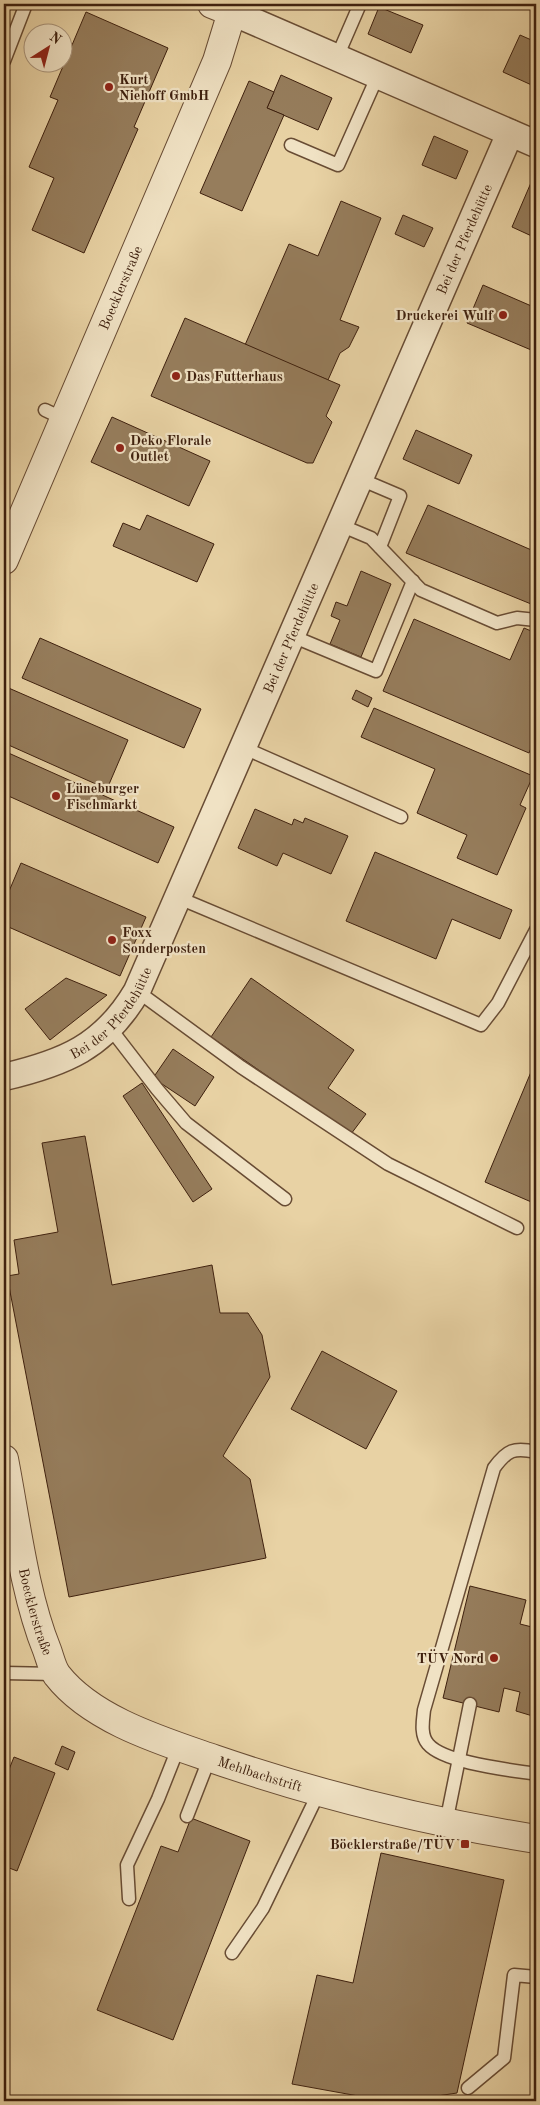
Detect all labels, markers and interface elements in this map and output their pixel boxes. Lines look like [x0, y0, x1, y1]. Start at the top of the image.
north arrow [22, 22, 72, 72]
text: N [47, 29, 64, 47]
place label: Kurt Niehoff GmbH [119, 73, 209, 103]
marker: Kurt Niehoff GmbH [103, 81, 115, 93]
street label: Bei der Pferdehütte [435, 182, 495, 297]
street label: Boecklerstraße [97, 244, 145, 332]
place label: Druckerei Wulf [395, 309, 494, 323]
marker: Druckerei Wulf [497, 309, 509, 321]
marker: Das Futterhaus [170, 370, 182, 382]
place label: Das Futterhaus [186, 370, 283, 384]
place label: Deko Florale Outlet [130, 434, 211, 464]
marker: Deko Florale Outlet [114, 442, 126, 454]
street label: Bei der Pferdehütte [261, 581, 322, 696]
place label: Lüneburger Fischmarkt [66, 782, 139, 812]
marker: Lüneburger Fischmarkt [50, 790, 62, 802]
place label: Foxx Sonderposten [122, 926, 206, 956]
marker: Foxx Sonderposten [106, 934, 118, 946]
street label: Bei der Pferdehütte [68, 965, 154, 1062]
street label: Boecklerstraße [16, 1567, 54, 1657]
place label: TÜV Nord [417, 1649, 484, 1666]
marker: TÜV Nord [488, 1652, 500, 1664]
street label: Mehlbachstrift [216, 1755, 304, 1795]
place label: Böcklerstraße/TÜV [330, 1835, 455, 1853]
marker: Böcklerstraße/TÜV [459, 1838, 471, 1850]

